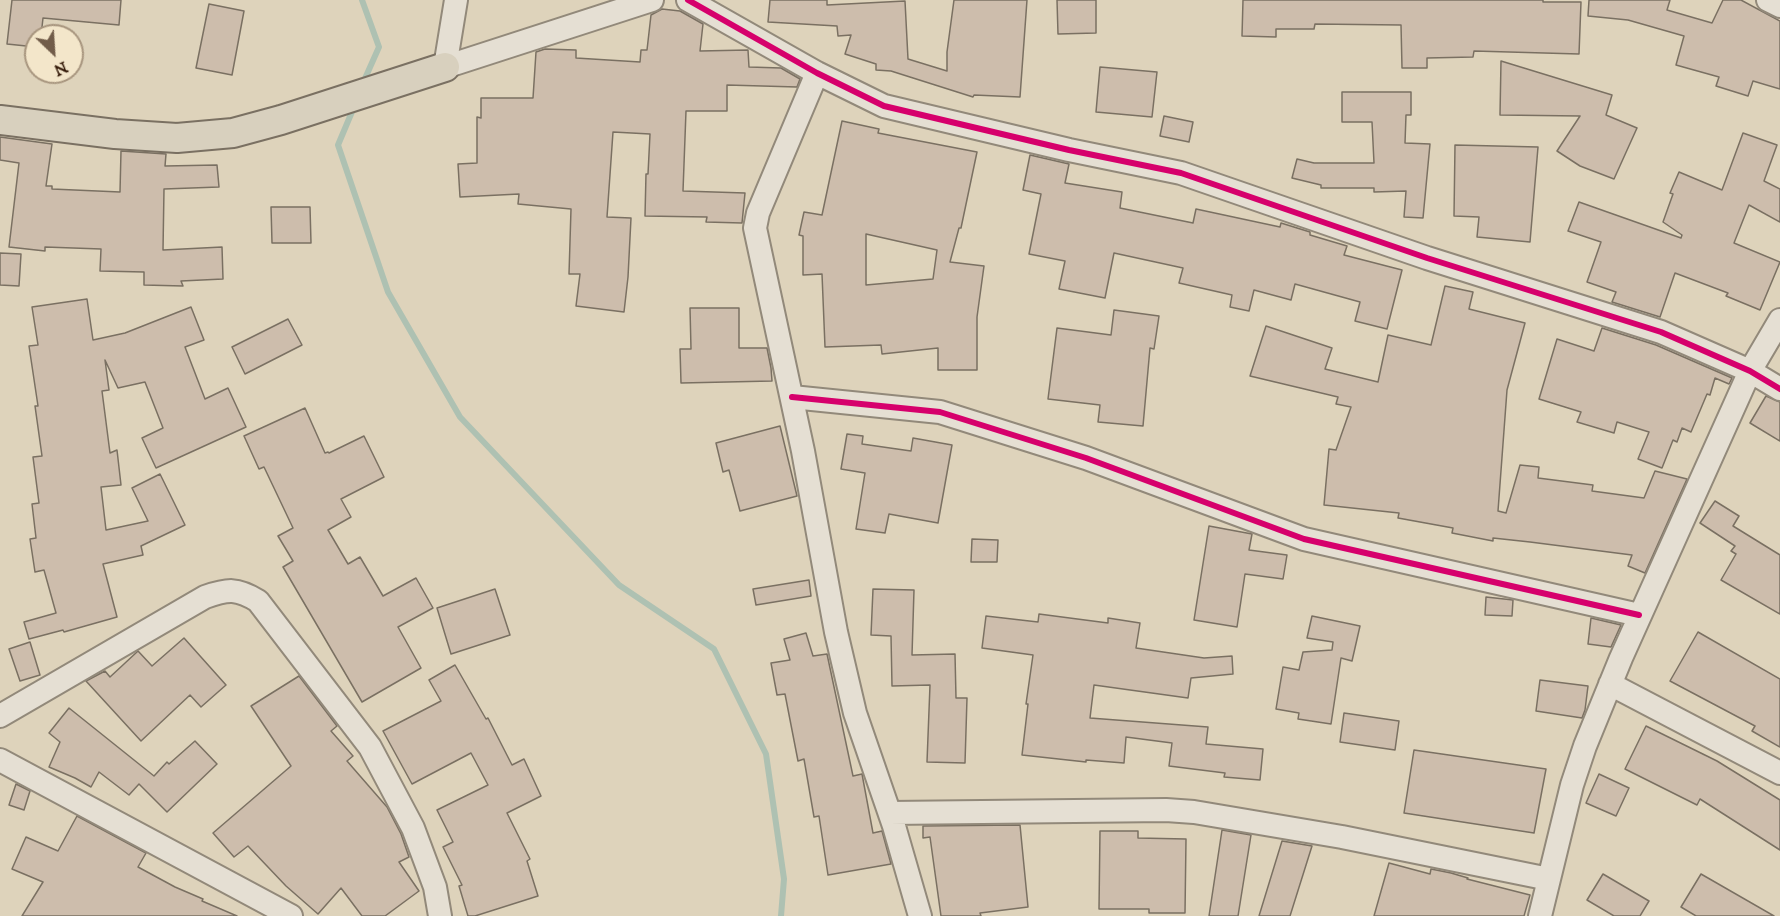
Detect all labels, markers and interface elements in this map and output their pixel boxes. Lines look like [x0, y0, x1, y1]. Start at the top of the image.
north arrow [24, 24, 84, 84]
text: N [51, 57, 71, 80]

